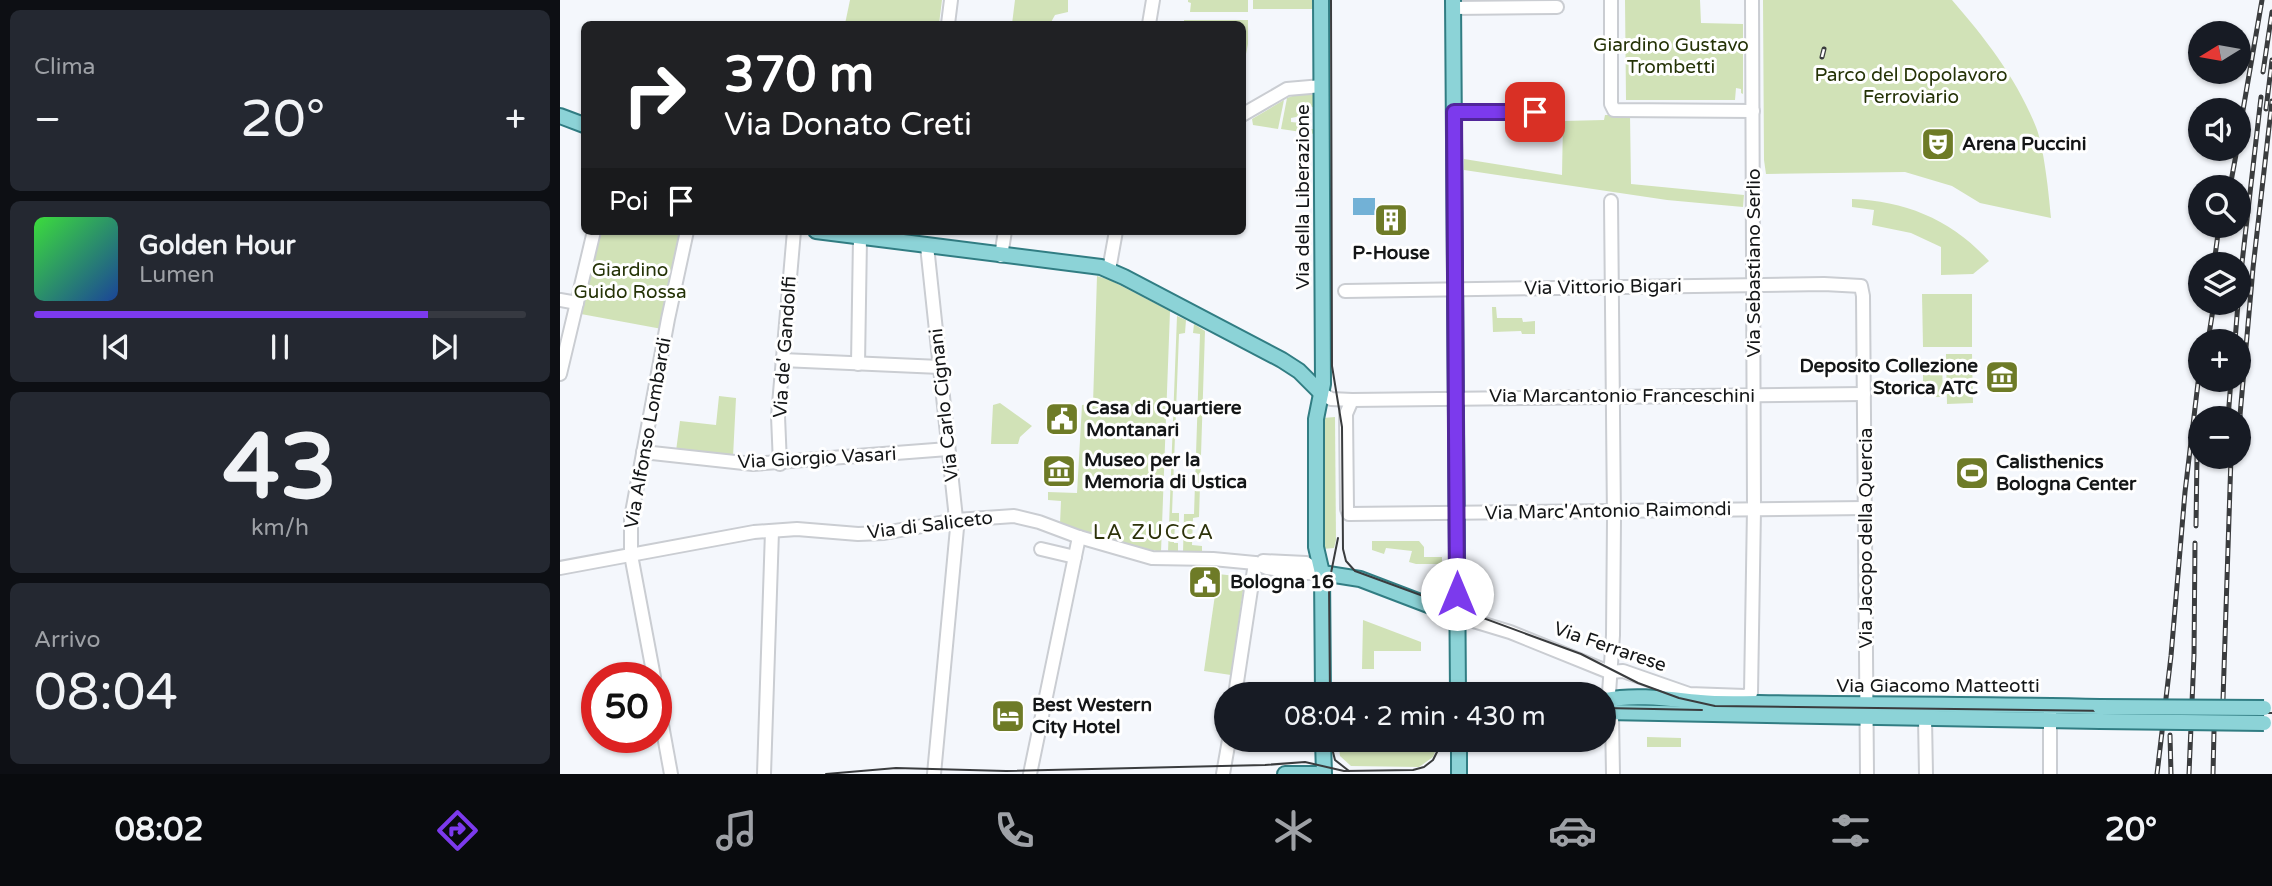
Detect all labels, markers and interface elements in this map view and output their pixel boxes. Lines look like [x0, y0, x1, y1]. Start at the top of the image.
north arrow [2188, 21, 2250, 84]
map controls [2188, 21, 2251, 469]
park label: Giardino Gustavo Trombetti [1593, 34, 1749, 78]
text: 370 m [724, 46, 874, 105]
icon: right [609, 49, 700, 140]
text: Clima [34, 53, 95, 81]
park label: Parco del Dopolavoro Ferroviario [1814, 64, 2008, 108]
pin [1505, 82, 1565, 142]
text: 20° [240, 88, 325, 151]
icon: arrive [1516, 93, 1554, 131]
text: − [34, 97, 61, 143]
text: + [505, 97, 526, 143]
button: sound [2188, 98, 2251, 161]
street label: Via della Liberazione [1292, 104, 1314, 290]
text: Via Donato Creti [724, 106, 972, 144]
theatre icon: Arena Puccini [1919, 125, 1957, 163]
place label: Arena Puccini [1962, 133, 2086, 155]
street label: Via Sebastiano Serlio [1743, 169, 1765, 358]
button: search [2188, 175, 2251, 238]
icon: arrive [662, 182, 700, 220]
text: Poi [609, 186, 648, 217]
building icon: P-House [1372, 201, 1410, 239]
text: Golden Hour [139, 230, 296, 261]
place label: P-House [1352, 242, 1430, 264]
button: layers [2188, 252, 2251, 315]
park label: Giardino Guido Rossa [573, 259, 687, 303]
text: Lumen [139, 261, 214, 289]
street label: Via de' Gandolfi [769, 275, 801, 419]
street label: Via Vittorio Bigari [1524, 275, 1682, 299]
street label: Via Carlo Cignani [925, 327, 963, 483]
icon: previous [97, 328, 135, 366]
icon: pause [261, 328, 299, 366]
icon: next [425, 328, 463, 366]
button: + [2188, 329, 2251, 392]
street label: Via Alfonso Lombardi [620, 336, 676, 530]
place label: Deposito Collezione Storica ATC [1800, 355, 1978, 399]
museum icon: Deposito Collezione Storica ATC [1983, 358, 2021, 396]
street label: Via Marcantonio Franceschini [1489, 385, 1755, 407]
place label: Casa di Quartiere Montanari [1086, 397, 1242, 441]
public building icon: Casa di Quartiere Montanari [1043, 400, 1081, 438]
button: − [2188, 406, 2251, 469]
text: 43 [223, 413, 337, 523]
street label: Via Jacopo della Quercia [1855, 428, 1877, 648]
street label: Via Giorgio Vasari [737, 443, 897, 473]
place label: Museo per la Memoria di Ustica [1084, 449, 1247, 493]
place label: Calisthenics Bologna Center [1996, 451, 2137, 496]
museum icon: Museo per la Memoria di Ustica [1040, 452, 1078, 490]
sports icon: Calisthenics Bologna Center [1953, 454, 1991, 492]
street label: Via Marc'Antonio Raimondi [1484, 498, 1732, 524]
street label: Via di Saliceto [866, 506, 994, 544]
text: km/h [251, 514, 309, 542]
district label: LA ZUCCA [1093, 520, 1215, 545]
position arrow [1420, 557, 1494, 631]
public building icon: Bologna 16 [1186, 563, 1224, 601]
place label: Bologna 16 [1230, 571, 1334, 594]
street label: Via Ferrarese [1551, 617, 1669, 677]
text: Arrivo [34, 626, 100, 654]
text: 08:04 [34, 661, 178, 724]
speed limit sign: 50 [581, 662, 672, 753]
street label: Via Giacomo Matteotti [1836, 675, 2040, 697]
place label: Best Western City Hotel [1032, 694, 1152, 739]
hotel icon: Best Western City Hotel [989, 697, 1027, 735]
text: 08:04 · 2 min · 430 m [1284, 701, 1546, 732]
icon: directions [433, 806, 482, 855]
icon: music [712, 806, 761, 855]
icon: phone [990, 806, 1039, 855]
icon: climate [1269, 806, 1318, 855]
icon: car [1548, 806, 1597, 855]
icon: filters [1826, 806, 1875, 855]
text: 08:02 [115, 811, 204, 849]
text: 20° [2105, 811, 2157, 849]

